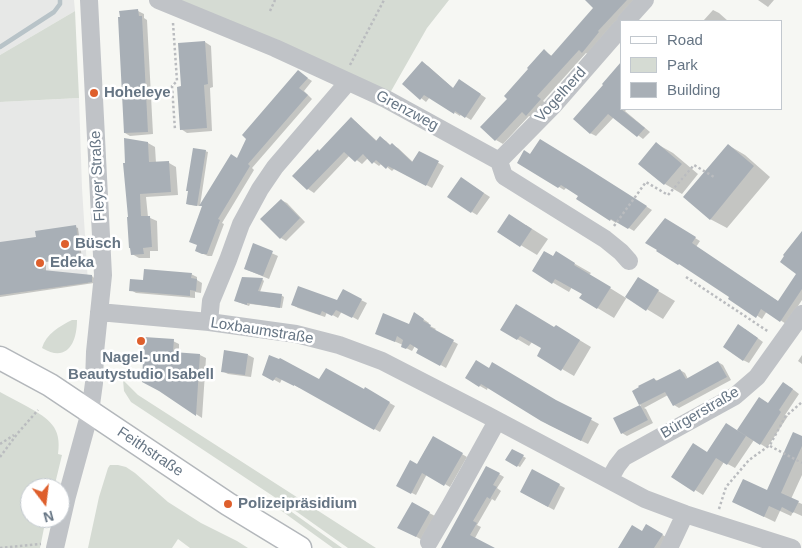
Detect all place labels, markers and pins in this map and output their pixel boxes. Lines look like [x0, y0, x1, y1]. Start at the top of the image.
place label: Hoheleye [104, 84, 171, 102]
marker: Hoheleye [88, 87, 100, 99]
place label: Büsch [75, 235, 121, 253]
marker: Büsch [59, 238, 71, 250]
place label: Edeka [50, 254, 94, 272]
marker: Edeka [34, 257, 46, 269]
marker: Nagel- und Beautystudio Isabell [135, 335, 147, 347]
place label: Nagel- und Beautystudio Isabell [68, 349, 214, 384]
place label: Polizeipräsidium [238, 495, 357, 513]
marker: Polizeipräsidium [222, 498, 234, 510]

